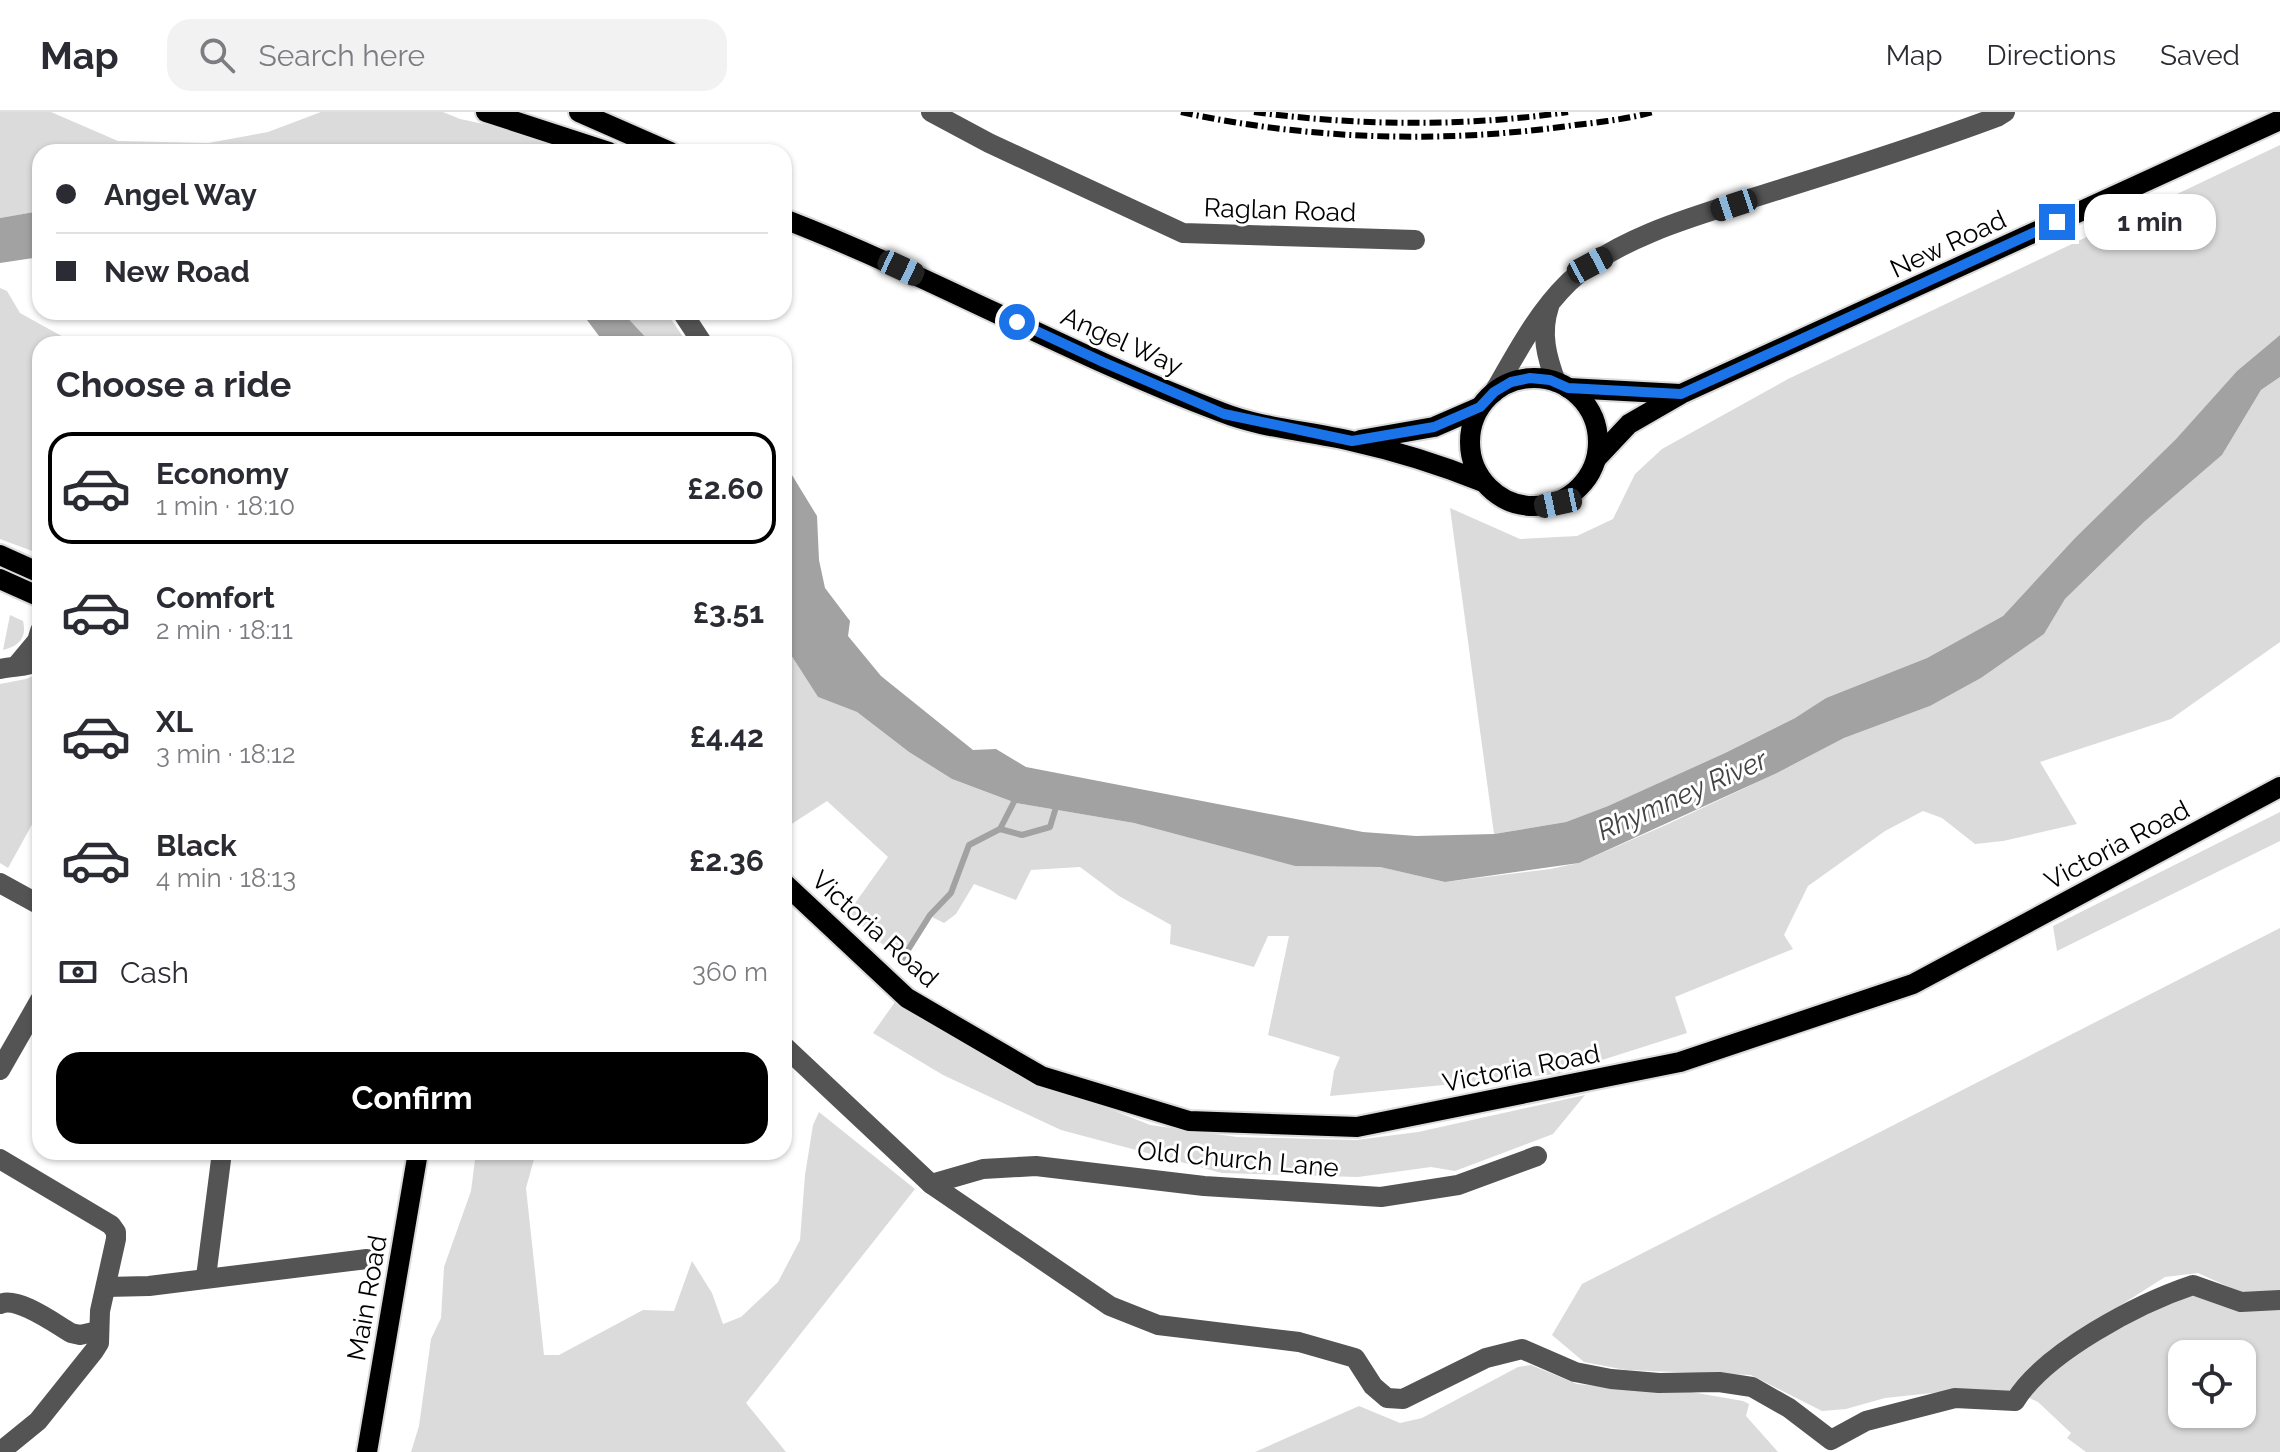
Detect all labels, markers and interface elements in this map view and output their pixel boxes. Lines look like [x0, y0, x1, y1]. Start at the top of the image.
search box [167, 19, 727, 91]
text: Map [40, 33, 119, 78]
icon: search [195, 33, 239, 77]
text: Search here [259, 38, 425, 73]
text: Map [1886, 39, 1943, 72]
text: Directions [1987, 39, 2116, 72]
text: Saved [2160, 39, 2240, 72]
text: Angel Way [104, 177, 257, 212]
car [1707, 186, 1761, 224]
street label: Raglan Road [1203, 192, 1357, 228]
callout: 1 min [2085, 194, 2217, 250]
street label: New Road [1885, 204, 2011, 284]
route end [2039, 204, 2075, 240]
text: 1 min [2117, 207, 2183, 237]
car [1563, 243, 1617, 287]
car [874, 247, 928, 289]
text: New Road [104, 254, 250, 289]
street label: Angel Way [1057, 301, 1187, 381]
route start [999, 304, 1035, 340]
text: Choose a ride [56, 363, 291, 405]
icon: car [60, 452, 132, 524]
text: Economy [156, 456, 289, 491]
text: £2.60 [687, 471, 764, 506]
car [1532, 486, 1584, 520]
text: 1 min · 18:10 [156, 491, 295, 521]
icon: car [60, 576, 132, 648]
text: Comfort [156, 580, 275, 615]
text: £3.51 [693, 595, 764, 630]
text: 2 min · 18:11 [156, 615, 293, 645]
icon: car [60, 700, 132, 772]
text: XL [156, 704, 193, 739]
text: £4.42 [690, 719, 764, 754]
text: 3 min · 18:12 [156, 739, 296, 769]
water label: Rhymney River [1592, 742, 1773, 847]
street label: Victoria Road [2040, 794, 2194, 896]
icon: car [60, 824, 132, 896]
text: Black [156, 828, 237, 863]
text: £2.36 [689, 843, 764, 878]
text: 4 min · 18:13 [156, 863, 296, 893]
street label: Victoria Road [806, 864, 944, 994]
icon: cash [56, 950, 100, 994]
text: Cash [120, 955, 189, 990]
text: 360 m [692, 957, 768, 987]
street label: Victoria Road [1440, 1038, 1602, 1098]
button: Confirm [56, 1052, 768, 1144]
street label: Old Church Lane [1136, 1135, 1340, 1183]
street label: Main Road [341, 1233, 393, 1363]
map controls [2168, 1340, 2256, 1428]
button: locate [2168, 1340, 2256, 1428]

